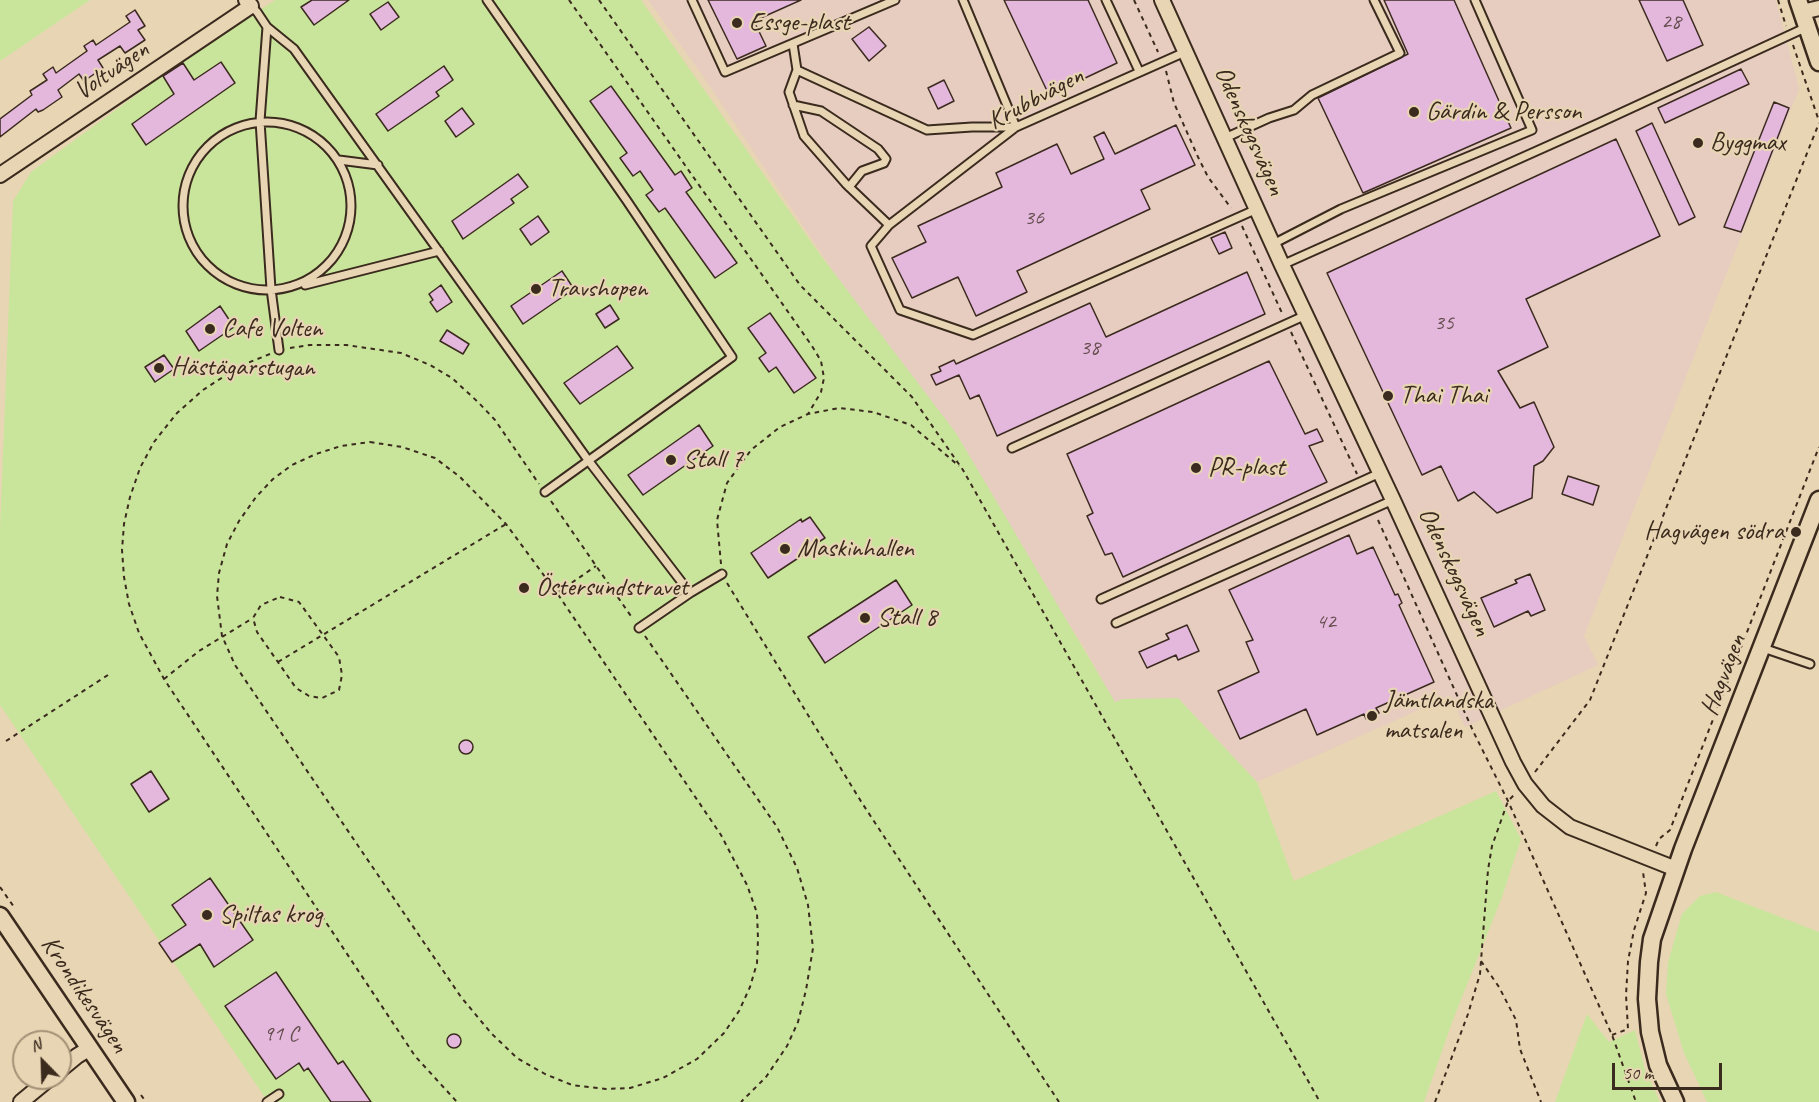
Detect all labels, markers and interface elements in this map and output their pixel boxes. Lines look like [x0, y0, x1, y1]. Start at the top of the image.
place label: Essge-plast [749, 7, 850, 39]
house number: 28 [1661, 9, 1681, 35]
marker: Essge-plast [730, 16, 744, 30]
street label: Voltvägen [69, 35, 155, 107]
street label: Krubbvägen [983, 61, 1089, 137]
street label: Odenskogsvägen [1207, 62, 1291, 200]
place label: Gärdin & Persson [1426, 96, 1581, 128]
marker: Gärdin & Persson [1407, 105, 1421, 119]
place label: Byggmax [1710, 127, 1786, 159]
marker: Byggmax [1691, 136, 1705, 150]
house number: 36 [1024, 205, 1044, 231]
place label: Travshopen [548, 273, 647, 305]
marker: Travshopen [529, 282, 543, 296]
house number: 35 [1434, 310, 1454, 336]
place label: Cafe Volten [222, 313, 322, 345]
marker: Cafe Volten [203, 322, 217, 336]
house number: 38 [1080, 335, 1100, 361]
place label: Hästägarstugan [171, 352, 314, 384]
marker: Hästägarstugan [152, 361, 166, 375]
place label: Thai Thai [1400, 380, 1488, 412]
marker: Thai Thai [1381, 389, 1395, 403]
place label: Stall 7 [683, 444, 743, 476]
place label: PR-plast [1208, 452, 1285, 484]
marker: Stall 7 [664, 453, 678, 467]
marker: PR-plast [1189, 461, 1203, 475]
street label: Odenskogsvägen [1411, 503, 1497, 641]
place label: Hagvägen södra [1644, 516, 1784, 548]
marker: Hagvägen södra [1789, 525, 1803, 539]
place label: Maskinhallen [797, 533, 914, 565]
marker: Maskinhallen [778, 542, 792, 556]
place label: Östersundstravet [536, 572, 688, 604]
marker: Östersundstravet [517, 581, 531, 595]
place label: Stall 8 [877, 602, 937, 634]
house number: 42 [1316, 609, 1336, 635]
marker: Stall 8 [858, 611, 872, 625]
street label: Hagvägen [1694, 630, 1754, 720]
place label: Jämtlandska matsalen [1384, 685, 1493, 746]
marker: Jämtlandska matsalen [1365, 709, 1379, 723]
place label: Spiltas krog [219, 899, 322, 931]
marker: Spiltas krog [200, 908, 214, 922]
street label: Krondikesvägen [33, 931, 135, 1059]
house number: 91 C [263, 1021, 299, 1047]
north arrow [12, 1030, 72, 1090]
text: N [27, 1034, 44, 1056]
scale bar [1615, 1051, 1724, 1089]
text: 50 m [1623, 1062, 1654, 1084]

